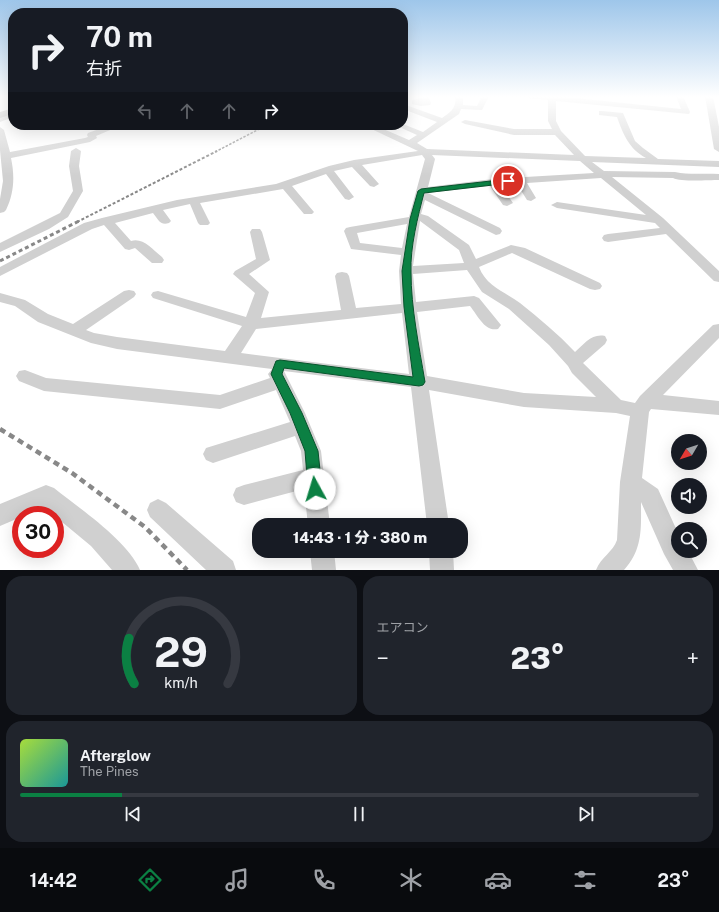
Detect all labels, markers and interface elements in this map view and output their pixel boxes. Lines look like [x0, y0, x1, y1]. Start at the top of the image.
text: 70 m [86, 20, 153, 53]
icon: right [20, 24, 72, 76]
text: 右折 [86, 58, 122, 79]
icon: left [134, 100, 156, 122]
icon: ahead [176, 100, 198, 122]
icon: ahead [218, 100, 240, 122]
icon: right [260, 100, 282, 122]
pin [491, 164, 525, 198]
icon: arrive [497, 170, 519, 192]
north arrow [671, 434, 707, 470]
map controls [671, 434, 707, 558]
position arrow [294, 468, 336, 510]
button: sound [671, 478, 707, 514]
speed limit sign: 30 [12, 506, 64, 558]
button: search [671, 522, 707, 558]
text: 14:43 · 1 分 · 380 m [293, 529, 427, 546]
text: エアコン [377, 620, 429, 635]
text: 29 [154, 626, 208, 675]
text: 23° [511, 640, 565, 676]
text: − [377, 645, 389, 671]
text: + [687, 645, 699, 671]
text: km/h [164, 673, 198, 690]
text: Afterglow [80, 747, 151, 764]
text: The Pines [80, 764, 139, 779]
icon: previous [122, 803, 144, 825]
icon: pause [348, 803, 370, 825]
icon: next [575, 803, 597, 825]
icon: directions [136, 866, 164, 894]
icon: music [223, 866, 251, 894]
icon: phone [310, 866, 338, 894]
icon: climate [397, 866, 425, 894]
icon: car [484, 866, 512, 894]
icon: filters [571, 866, 599, 894]
text: 14:42 [29, 870, 77, 891]
text: 23° [658, 870, 690, 891]

